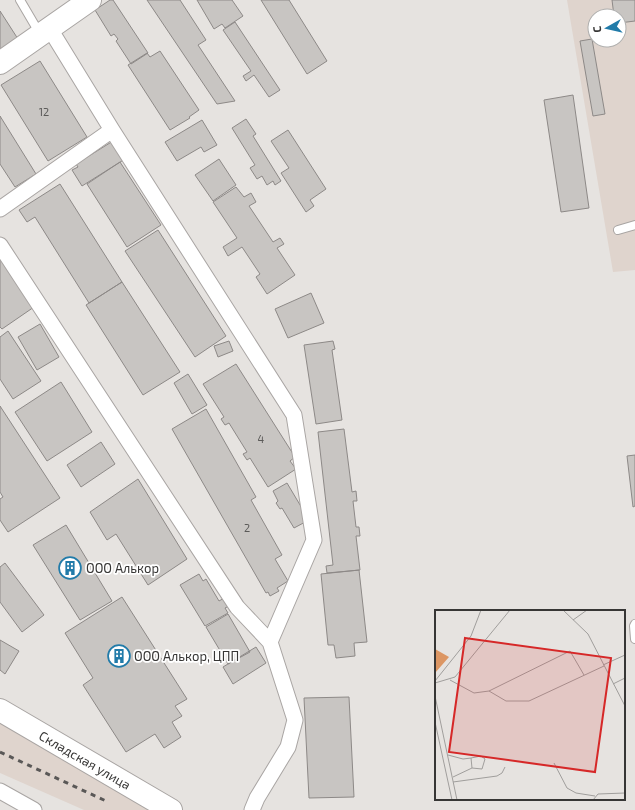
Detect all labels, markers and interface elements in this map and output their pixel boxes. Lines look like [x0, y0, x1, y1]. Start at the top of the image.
north arrow [587, 8, 627, 48]
text: С [590, 25, 603, 34]
house number: 12 [39, 105, 49, 118]
house number: 4 [258, 432, 265, 445]
house number: 2 [244, 521, 250, 534]
building icon: ООО Алькор [57, 555, 83, 581]
place label: ООО Алькор [86, 560, 159, 576]
inset map [435, 610, 625, 800]
building icon: ООО Алькор, ЦПП [106, 643, 132, 669]
place label: ООО Алькор, ЦПП [134, 648, 239, 664]
street label: Складская улица [36, 727, 134, 793]

